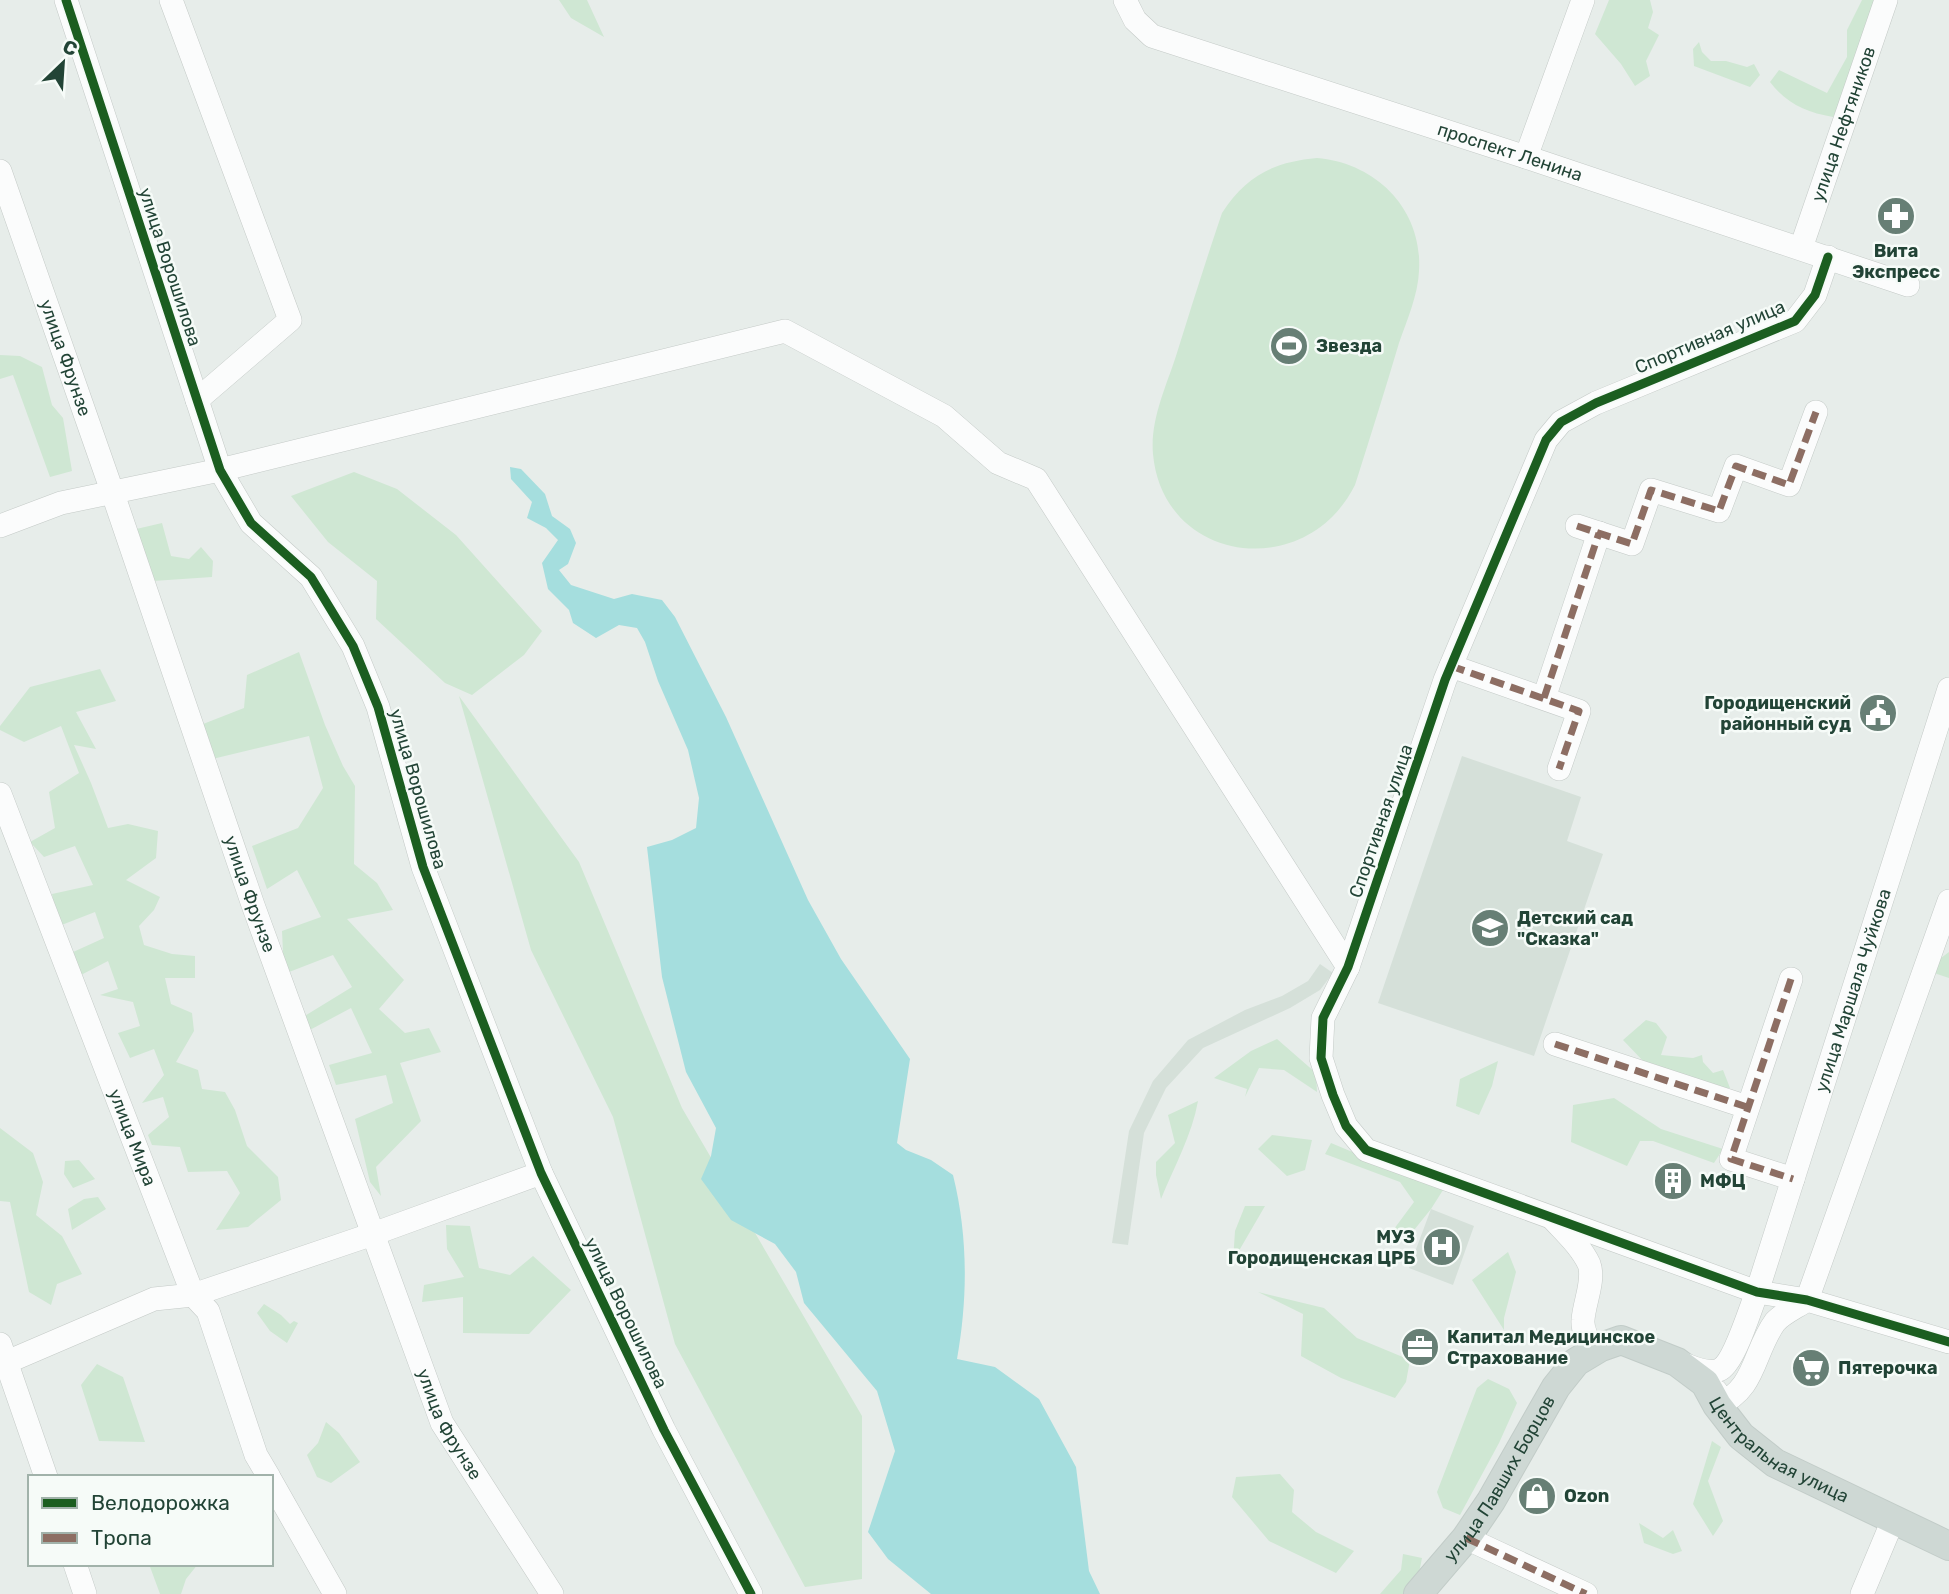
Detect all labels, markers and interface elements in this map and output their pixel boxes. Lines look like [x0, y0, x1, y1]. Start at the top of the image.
north arrow [28, 28, 98, 98]
text: С [59, 35, 81, 61]
street label: улица Нефтяников [1807, 44, 1880, 205]
street label: проспект Ленина [1435, 118, 1585, 186]
street label: улица Ворошилова [134, 185, 206, 349]
pharmacy icon: Вита Экспресс [1875, 195, 1917, 237]
place label: Вита Экспресс [1852, 240, 1940, 283]
street label: Спортивная улица [1632, 295, 1788, 379]
street label: улица Фрунзе [35, 297, 96, 419]
sports icon: Звезда [1268, 325, 1310, 367]
place label: Звезда [1316, 335, 1382, 357]
place label: Городищенский районный суд [1704, 692, 1851, 735]
public building icon: Городищенский районный суд [1857, 692, 1899, 734]
street label: улица Ворошилова [385, 706, 451, 872]
street label: Спортивная улица [1344, 741, 1418, 901]
street label: улица Фрунзе [219, 833, 280, 955]
street label: улица Маршала Чуйкова [1810, 886, 1896, 1095]
school or university icon: Детский сад "Сказка" [1469, 907, 1511, 949]
place label: Детский сад "Сказка" [1517, 907, 1633, 950]
street label: улица Мира [104, 1086, 161, 1189]
building icon: МФЦ [1652, 1160, 1694, 1202]
place label: МФЦ [1700, 1170, 1746, 1192]
place label: МУЗ Городищенская ЦРБ [1228, 1226, 1415, 1269]
hospital icon: МУЗ Городищенская ЦРБ [1421, 1226, 1463, 1268]
street label: улица Ворошилова [580, 1234, 672, 1392]
office icon: Капитал Медицинское Страхование [1399, 1326, 1441, 1368]
place label: Капитал Медицинское Страхование [1447, 1326, 1655, 1369]
supermarket icon: Пятерочка [1790, 1347, 1832, 1389]
place label: Пятерочка [1838, 1357, 1938, 1379]
street label: улица Фрунзе [412, 1366, 487, 1484]
street label: улица Павших Борцов [1439, 1391, 1560, 1566]
street label: Центральная улица [1704, 1393, 1852, 1508]
legend [28, 1475, 273, 1566]
shop icon: Ozon [1516, 1475, 1558, 1517]
place label: Ozon [1564, 1485, 1609, 1507]
text: Велодорожка [91, 1490, 230, 1515]
text: Тропа [91, 1525, 152, 1550]

